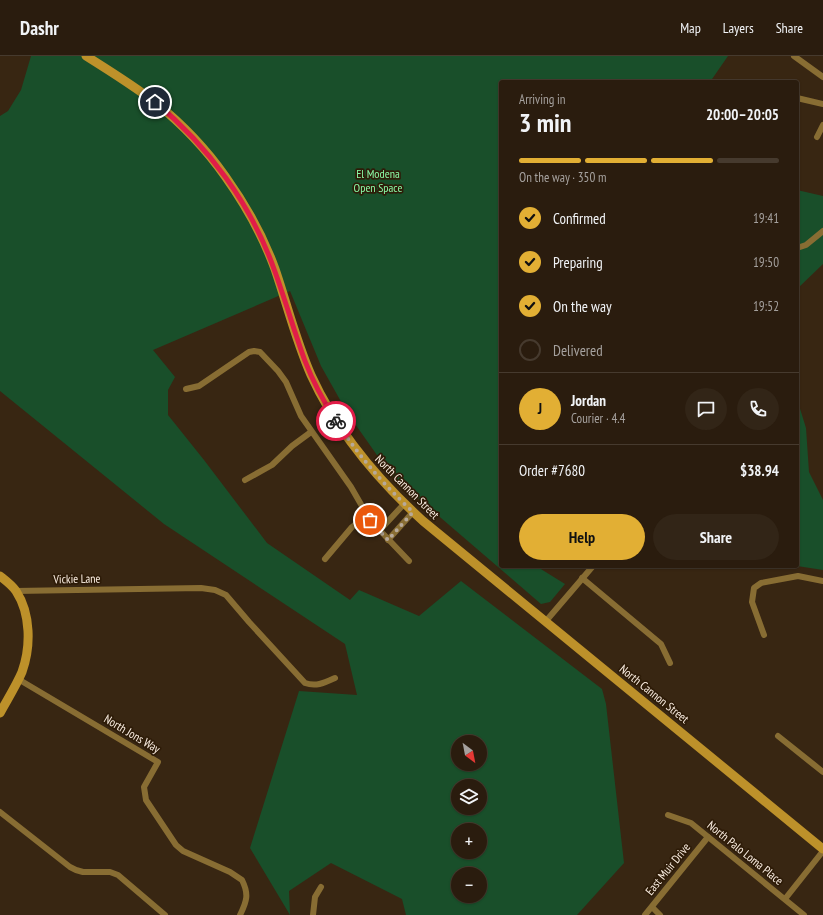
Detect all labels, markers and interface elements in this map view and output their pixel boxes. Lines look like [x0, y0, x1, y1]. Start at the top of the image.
text: Dashr [20, 16, 59, 40]
text: Map [680, 19, 701, 37]
text: Layers [723, 19, 754, 37]
text: Share [776, 19, 803, 37]
pin [138, 85, 172, 119]
icon: home [144, 91, 166, 113]
text: Arriving in [519, 91, 566, 108]
text: 20:00–20:05 [706, 105, 779, 124]
text: 3 min [519, 106, 572, 139]
park label: El Modena Open Space [354, 166, 402, 195]
text: On the way · 350 m [519, 169, 606, 186]
icon: check [519, 207, 541, 229]
text: Confirmed [553, 209, 606, 228]
text: 19:41 [753, 210, 779, 227]
icon: check [519, 251, 541, 273]
text: Preparing [553, 253, 603, 272]
text: 19:50 [753, 254, 779, 271]
icon: check [519, 295, 541, 317]
text: On the way [553, 297, 612, 316]
text: 19:52 [753, 298, 779, 315]
text: Delivered [553, 341, 603, 360]
button: chat [685, 388, 727, 430]
button: phone [737, 388, 779, 430]
text: Jordan [571, 391, 606, 410]
text: J [538, 399, 542, 418]
courier [316, 401, 356, 441]
icon: bike [325, 410, 347, 432]
text: Courier · 4.4 [571, 410, 625, 427]
street label: North Cannon Street [372, 451, 443, 522]
text: Order #7680 [519, 461, 585, 480]
text: $38.94 [740, 461, 779, 480]
pin [353, 503, 387, 537]
icon: bag [359, 509, 381, 531]
button: Help [519, 514, 645, 560]
button: Share [653, 514, 779, 560]
street label: Vickie Lane [52, 571, 101, 586]
street label: North Cannon Street [617, 661, 693, 727]
street label: North Jons Way [101, 711, 164, 756]
north arrow [451, 735, 487, 771]
map controls [451, 735, 487, 903]
button: layers [451, 779, 487, 815]
street label: North Palo Loma Place [704, 817, 786, 888]
button: + [451, 823, 487, 859]
street label: East Muir Drive [642, 839, 693, 898]
button: − [451, 867, 487, 903]

